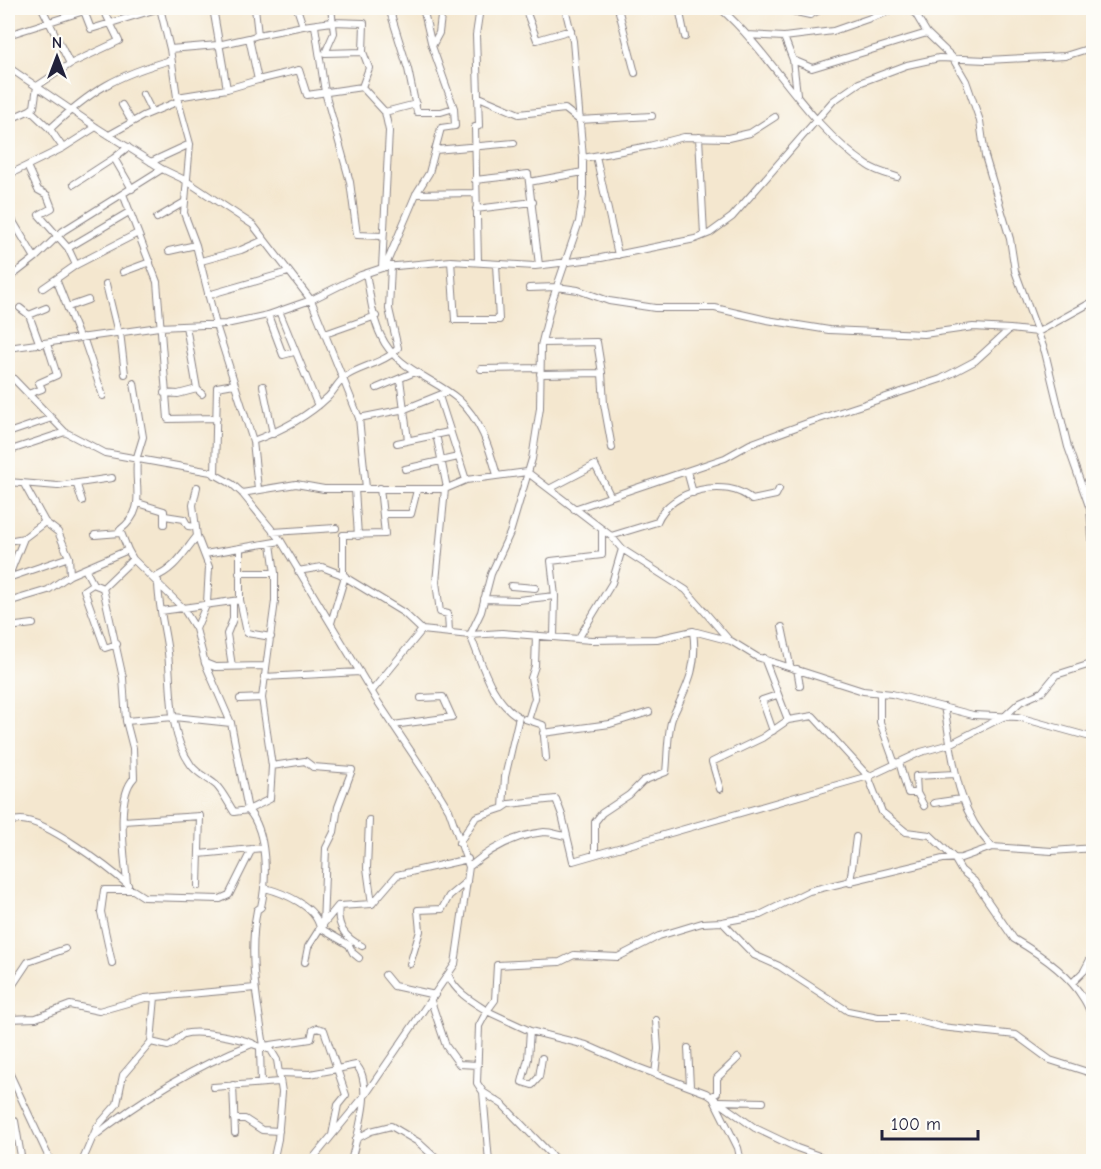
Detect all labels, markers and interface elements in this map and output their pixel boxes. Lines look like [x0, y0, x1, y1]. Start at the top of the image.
north arrow [27, 27, 87, 87]
text: N [52, 34, 62, 52]
scale bar [882, 1103, 978, 1141]
text: 100 m [891, 1114, 941, 1135]

